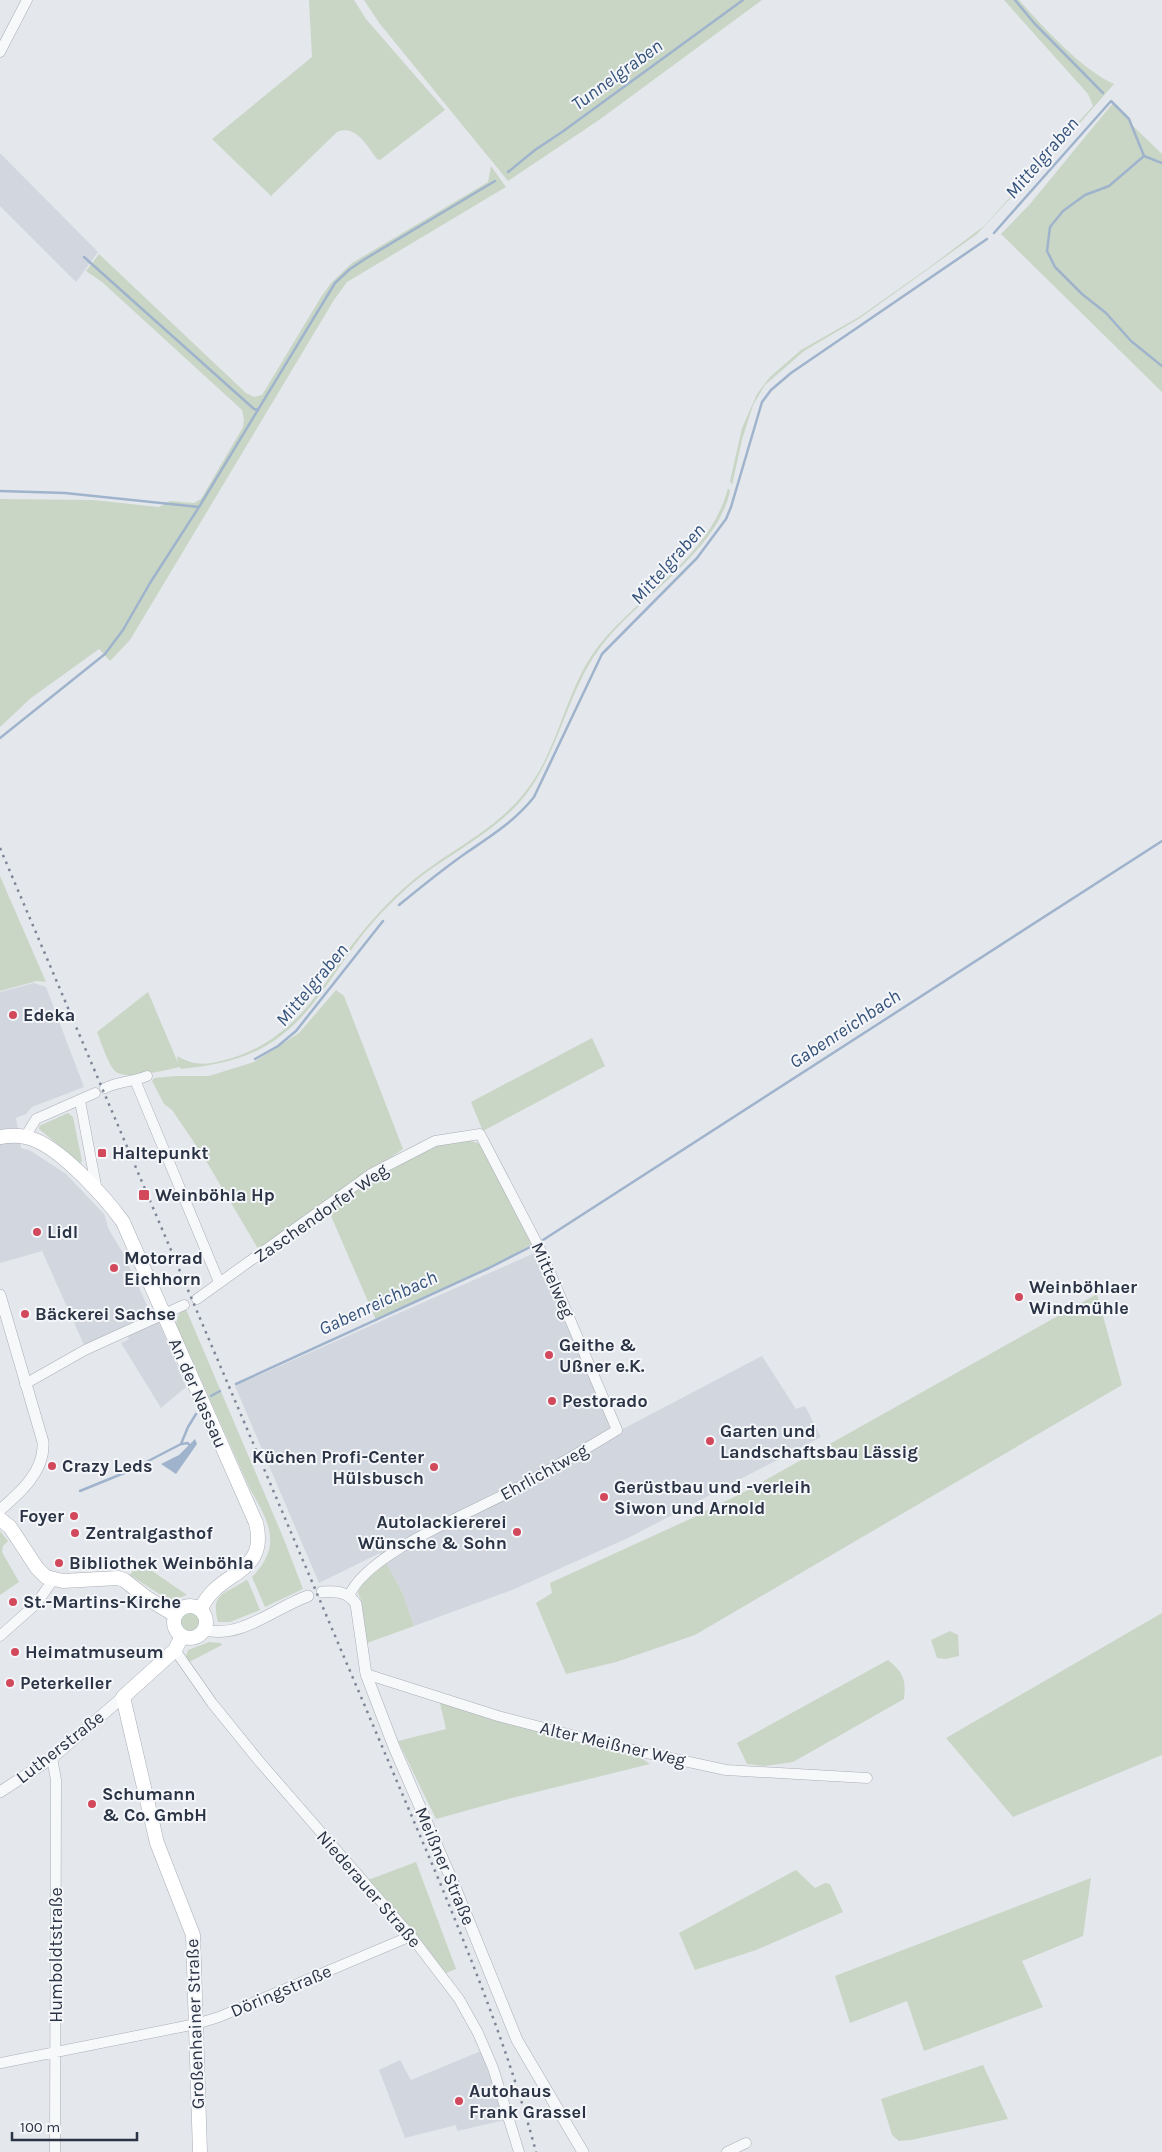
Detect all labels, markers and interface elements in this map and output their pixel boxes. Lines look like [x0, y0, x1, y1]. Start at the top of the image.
water label: Tunnelgraben [567, 35, 667, 115]
water label: Mittelgraben [1001, 113, 1083, 203]
water label: Mittelgraben [626, 519, 710, 609]
water label: Mittelgraben [271, 939, 353, 1031]
water label: Gabenreichbach [785, 985, 905, 1073]
place label: Edeka [23, 1004, 75, 1026]
marker: Edeka [7, 1009, 19, 1021]
place label: Haltepunkt [112, 1142, 209, 1164]
marker: Haltepunkt [96, 1147, 108, 1159]
street label: Zaschendorfer Weg [250, 1159, 392, 1267]
place label: Weinböhla Hp [155, 1184, 275, 1206]
marker: Weinböhla Hp [137, 1188, 151, 1202]
place label: Lidl [47, 1221, 78, 1243]
marker: Lidl [31, 1226, 43, 1238]
street label: Mittelweg [527, 1239, 579, 1321]
place label: Motorrad Eichhorn [124, 1247, 203, 1290]
marker: Motorrad Eichhorn [108, 1262, 120, 1274]
water label: Gabenreichbach [315, 1266, 441, 1340]
place label: Weinböhlaer Windmühle [1029, 1276, 1137, 1319]
marker: Weinböhlaer Windmühle [1013, 1291, 1025, 1303]
place label: Bäckerei Sachse [35, 1303, 176, 1325]
marker: Bäckerei Sachse [19, 1308, 31, 1320]
place label: Geithe & Ußner e.K. [559, 1334, 645, 1377]
street label: An der Nassau [164, 1335, 232, 1451]
marker: Geithe & Ußner e.K. [543, 1349, 555, 1361]
place label: Pestorado [562, 1390, 648, 1412]
marker: Pestorado [546, 1395, 558, 1407]
place label: Garten und Landschaftsbau Lässig [720, 1420, 918, 1463]
marker: Garten und Landschaftsbau Lässig [704, 1435, 716, 1447]
street label: Ehrlichtweg [496, 1439, 592, 1505]
place label: Küchen Profi-Center Hülsbusch [252, 1446, 424, 1489]
place label: Crazy Leds [62, 1455, 153, 1477]
marker: Crazy Leds [46, 1460, 58, 1472]
marker: Küchen Profi-Center Hülsbusch [428, 1461, 440, 1473]
place label: Gerüstbau und -verleih Siwon und Arnold [614, 1476, 811, 1519]
marker: Gerüstbau und -verleih Siwon und Arnold [598, 1491, 610, 1503]
place label: Foyer [19, 1505, 64, 1527]
marker: Foyer [68, 1510, 80, 1522]
place label: Autolackiererei Wünsche & Sohn [358, 1511, 507, 1554]
place label: Zentralgasthof [85, 1522, 213, 1544]
marker: Autolackiererei Wünsche & Sohn [511, 1526, 523, 1538]
marker: Zentralgasthof [69, 1527, 81, 1539]
place label: Bibliothek Weinböhla [69, 1552, 254, 1574]
marker: Bibliothek Weinböhla [53, 1557, 65, 1569]
place label: St.-Martins-Kirche [23, 1591, 181, 1613]
marker: St.-Martins-Kirche [7, 1596, 19, 1608]
place label: Heimatmuseum [25, 1641, 164, 1663]
marker: Heimatmuseum [9, 1646, 21, 1658]
place label: Peterkeller [20, 1672, 111, 1694]
marker: Peterkeller [4, 1677, 16, 1689]
street label: Lutherstraße [12, 1706, 108, 1788]
street label: Alter Meißner Weg [538, 1717, 688, 1771]
place label: Schumann & Co. GmbH [102, 1783, 207, 1826]
marker: Schumann & Co. GmbH [86, 1798, 98, 1810]
street label: Meißner Straße [410, 1804, 480, 1928]
street label: Niederauer Straße [312, 1826, 426, 1952]
street label: Humboldtstraße [45, 1887, 67, 2023]
street label: Großenhainer Straße [181, 1938, 209, 2110]
street label: Döringstraße [227, 1960, 335, 2022]
place label: Autohaus Frank Grassel [469, 2080, 587, 2123]
marker: Autohaus Frank Grassel [453, 2095, 465, 2107]
scale bar [12, 2110, 138, 2142]
text: 100 m [20, 2118, 60, 2136]

